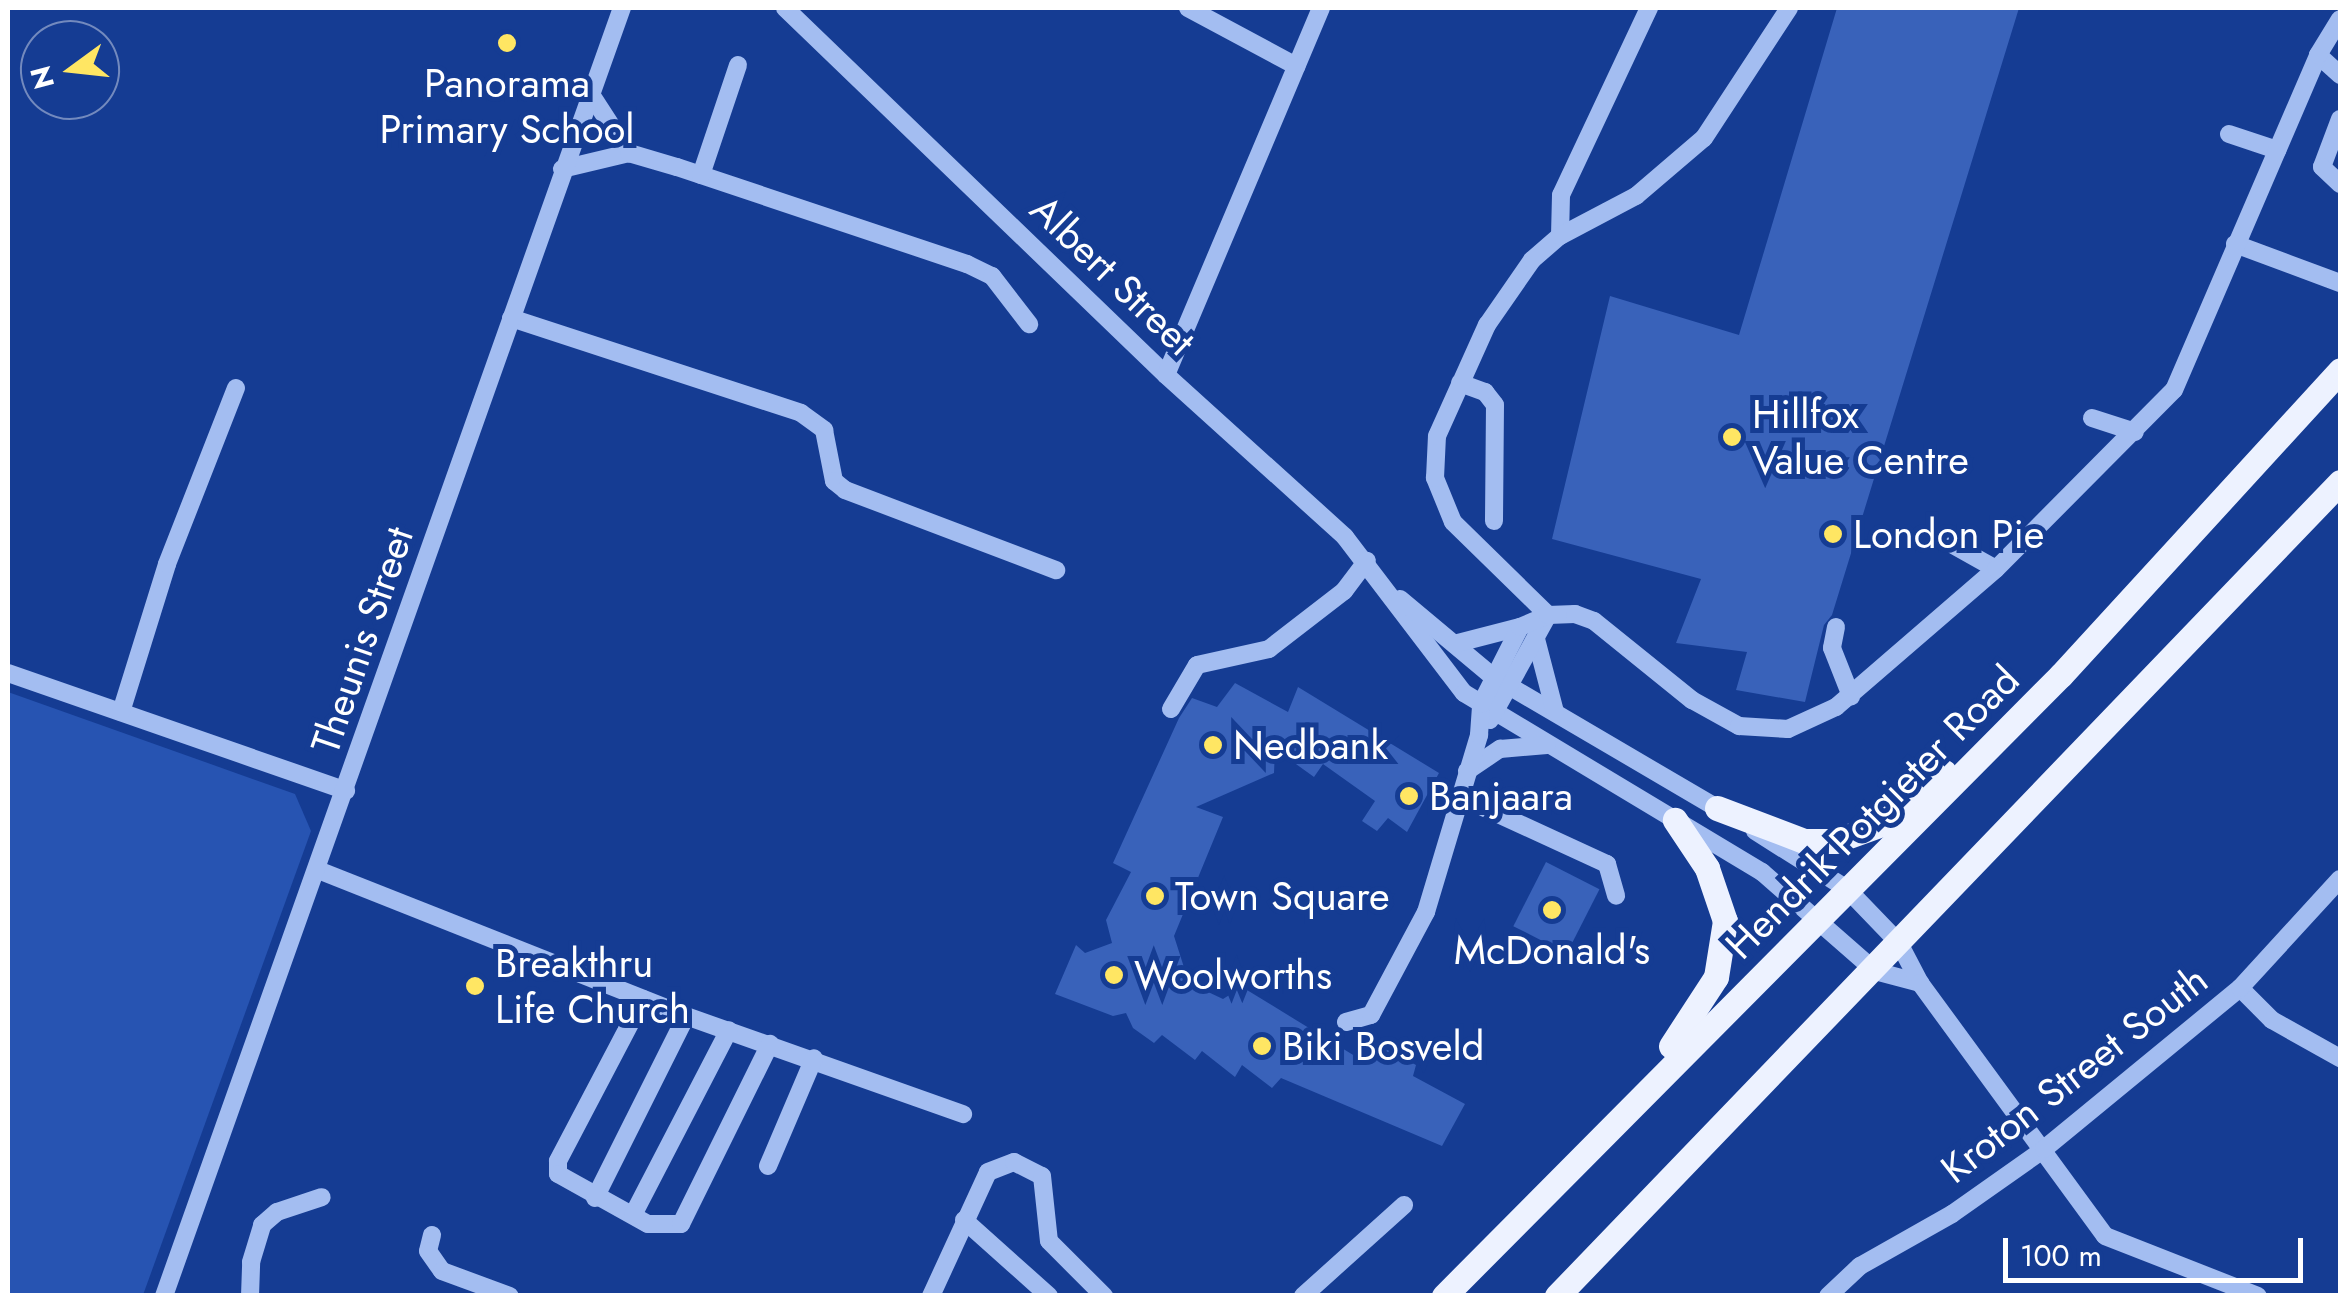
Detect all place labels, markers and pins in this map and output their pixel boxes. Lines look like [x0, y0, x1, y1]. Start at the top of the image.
marker: Panorama Primary School [496, 32, 518, 54]
place label: Panorama Primary School [379, 59, 635, 153]
place label: Hillfox Value Centre [1752, 390, 1969, 484]
marker: Hillfox Value Centre [1721, 426, 1743, 448]
place label: London Pie [1853, 510, 2044, 558]
marker: London Pie [1822, 523, 1844, 545]
place label: Nedbank [1233, 721, 1388, 769]
marker: Nedbank [1202, 734, 1224, 756]
place label: Banjaara [1429, 772, 1573, 820]
marker: Banjaara [1398, 785, 1420, 807]
place label: Town Square [1175, 872, 1390, 920]
marker: Town Square [1144, 885, 1166, 907]
marker: McDonald's [1541, 899, 1563, 921]
place label: McDonald's [1454, 926, 1650, 974]
place label: Breakthru Life Church [495, 939, 690, 1033]
place label: Woolworths [1134, 951, 1332, 999]
marker: Woolworths [1103, 964, 1125, 986]
marker: Breakthru Life Church [464, 975, 486, 997]
place label: Biki Bosveld [1282, 1022, 1484, 1070]
marker: Biki Bosveld [1251, 1035, 1273, 1057]

